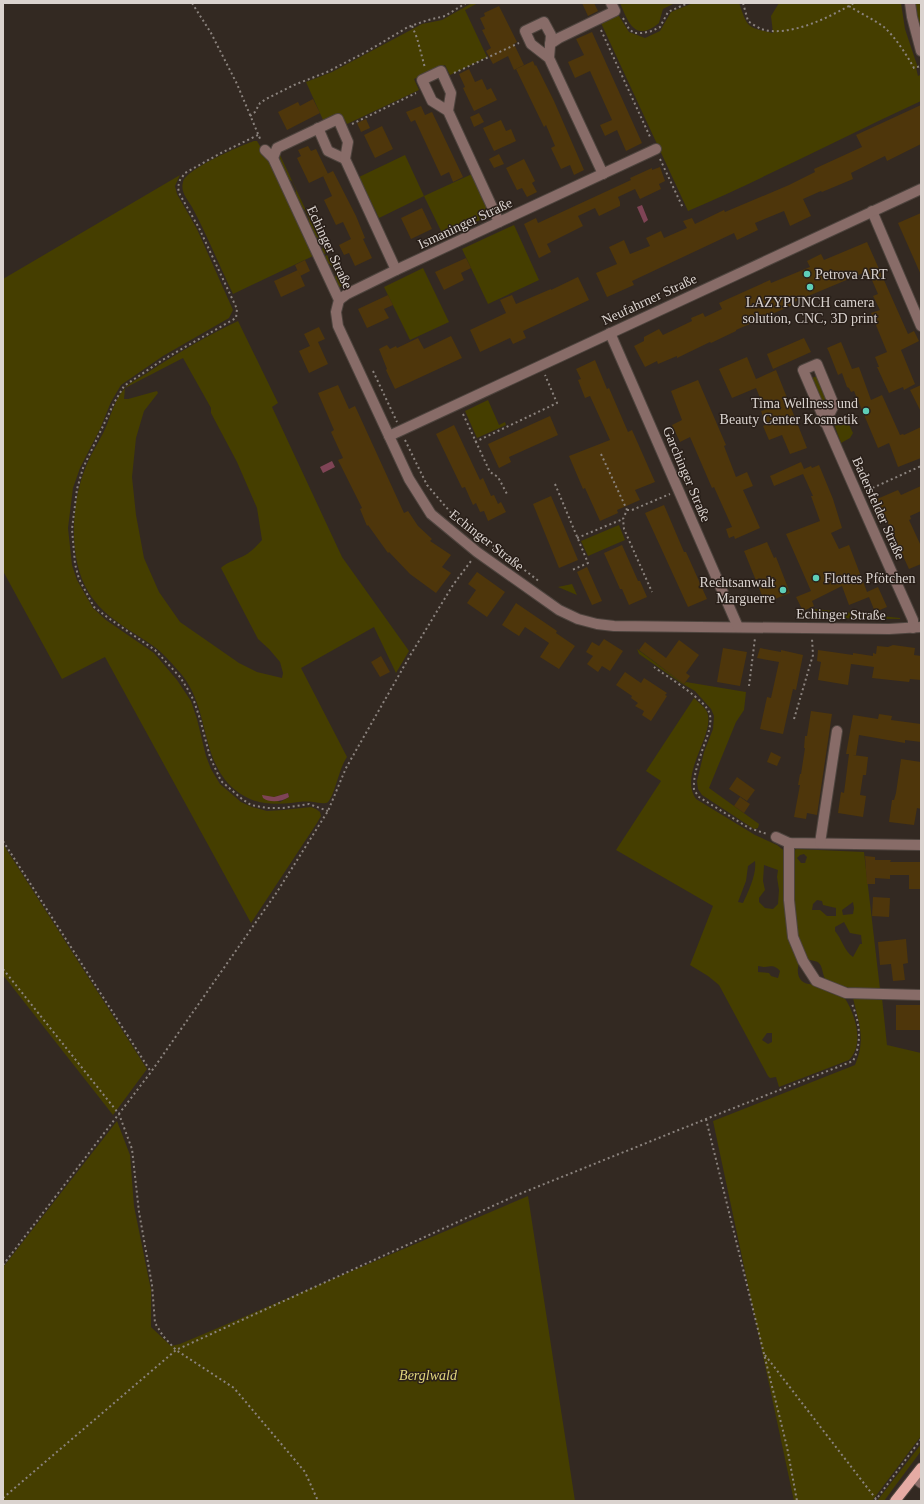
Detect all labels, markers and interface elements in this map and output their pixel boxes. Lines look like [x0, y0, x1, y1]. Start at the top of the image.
street label: Ismaninger Straße [416, 195, 515, 252]
street label: Echinger Straße [304, 203, 355, 291]
place label: Petrova ART [815, 267, 888, 282]
marker: Petrova ART [802, 269, 812, 279]
street label: Neufahrner Straße [599, 271, 699, 328]
marker: LAZYPUNCH camera solution, CNC, 3D print [805, 282, 815, 292]
place label: LAZYPUNCH camera solution, CNC, 3D print [743, 295, 878, 326]
place label: Tima Wellness und Beauty Center Kosmetik [720, 396, 858, 427]
marker: Tima Wellness und Beauty Center Kosmetik [861, 406, 871, 416]
street label: Garchinger Straße [660, 424, 713, 524]
street label: Badersfelder Straße [849, 455, 908, 562]
street label: Echinger Straße [447, 507, 527, 574]
place label: Flottes Pfötchen [824, 571, 915, 586]
marker: Flottes Pfötchen [811, 573, 821, 583]
place label: Rechtsanwalt Marguerre [700, 575, 775, 606]
marker: Rechtsanwalt Marguerre [778, 585, 788, 595]
street label: Echinger Straße [796, 606, 886, 623]
park label: Berglwald [399, 1368, 458, 1383]

